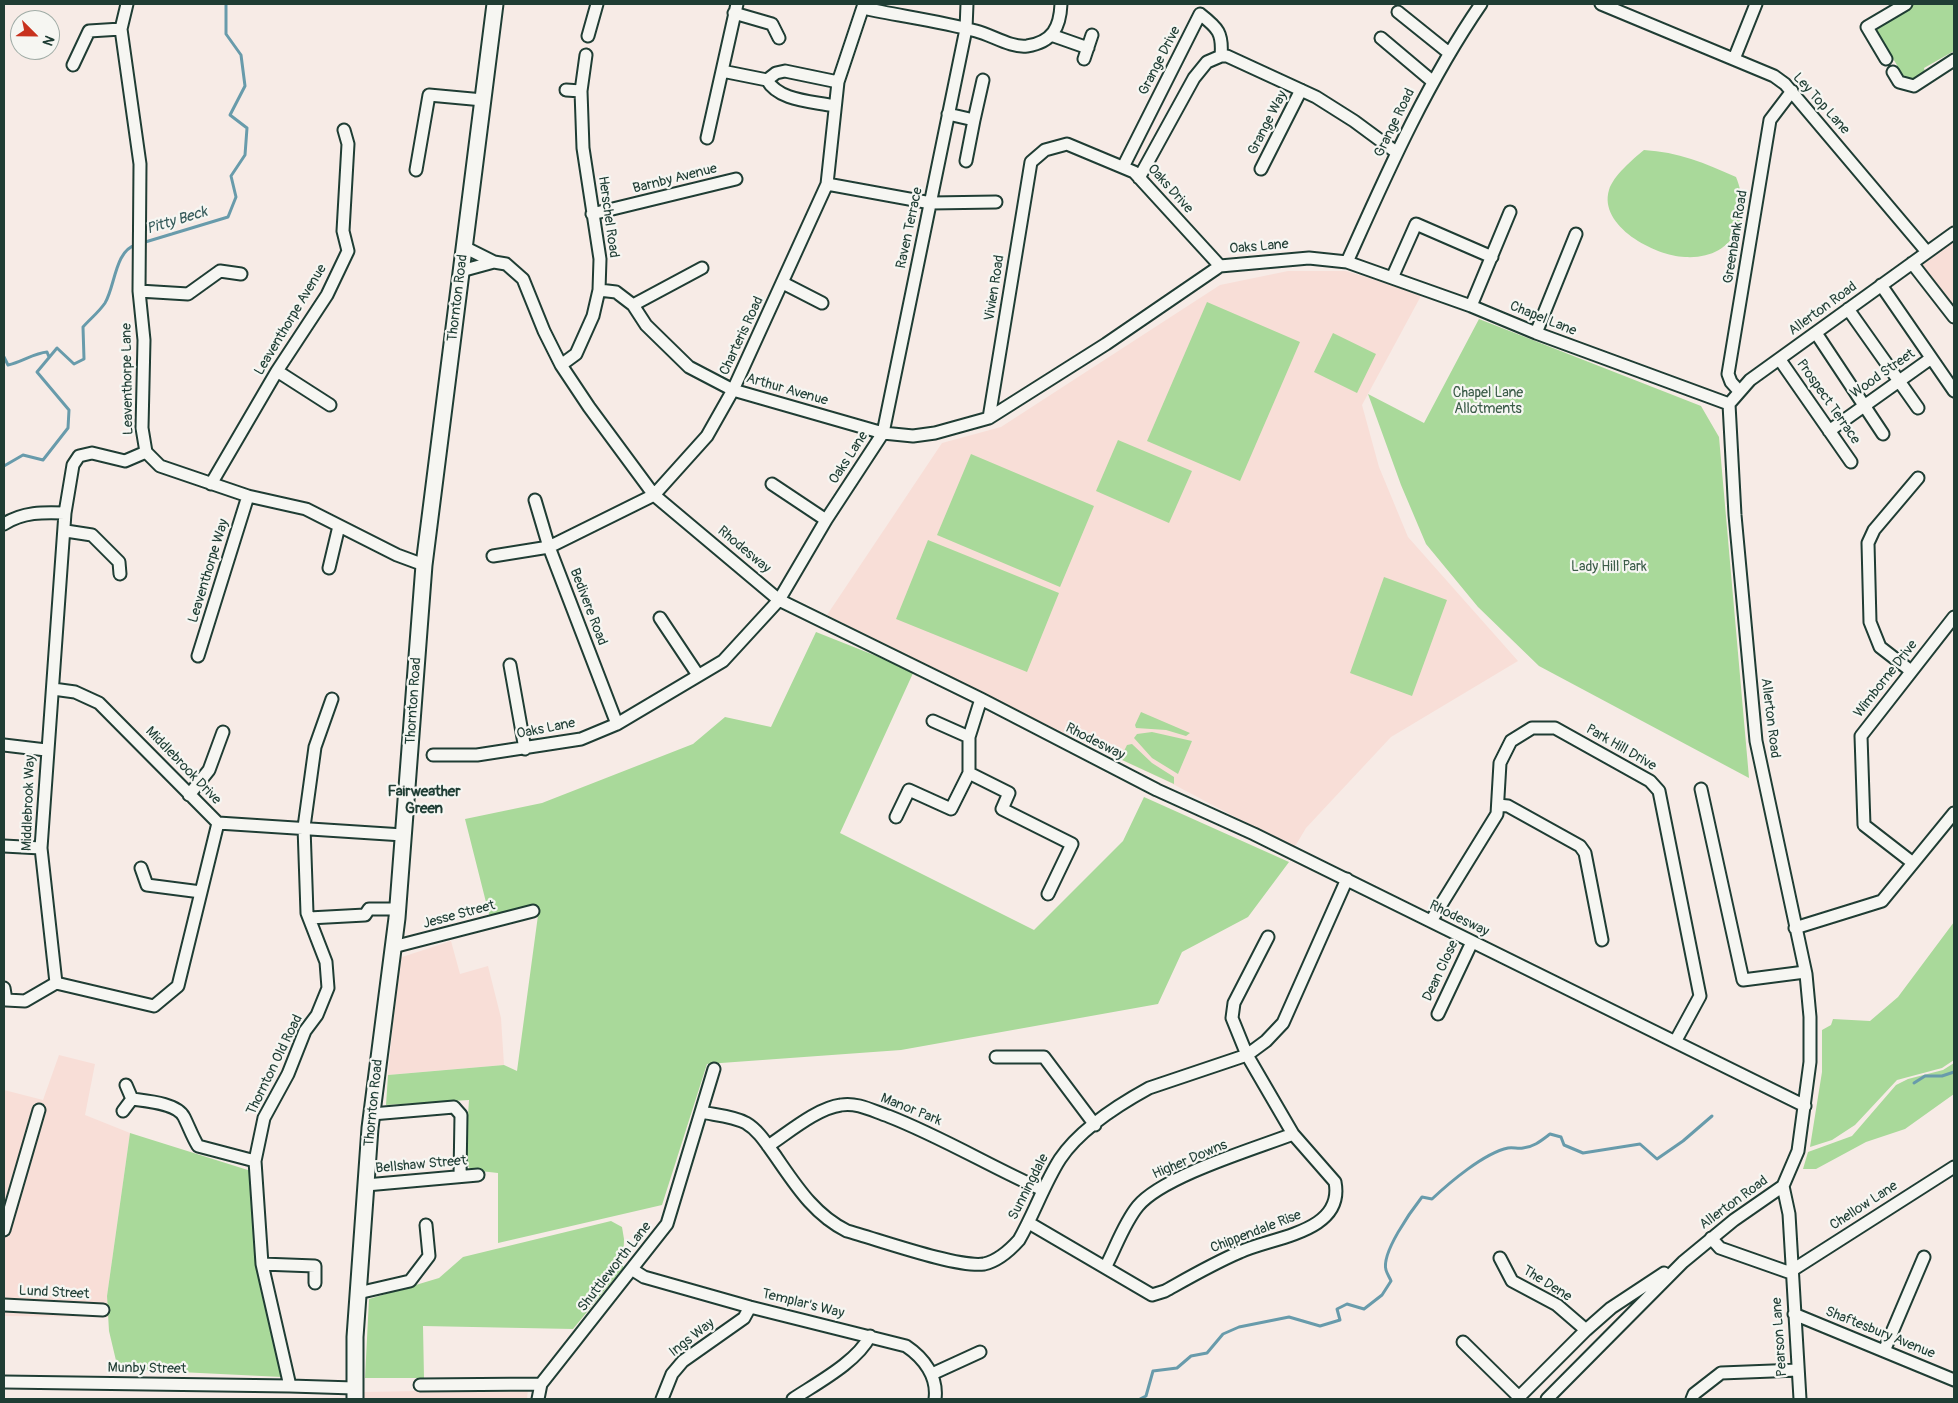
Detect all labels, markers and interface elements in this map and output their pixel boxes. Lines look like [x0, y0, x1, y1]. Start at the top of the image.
north arrow [10, 10, 60, 60]
street label: Grange Drive [1135, 24, 1185, 98]
text: N [39, 33, 58, 48]
street label: Ley Top Lane [1789, 70, 1853, 138]
street label: Grange Road [1371, 86, 1419, 160]
street label: Grange Way [1245, 88, 1291, 158]
street label: Barnby Avenue [631, 160, 719, 198]
street label: Oaks Drive [1144, 161, 1196, 217]
street label: Herschel Road [594, 175, 622, 259]
street label: Raven Terrace [893, 186, 927, 270]
street label: Greenbank Road [1720, 189, 1752, 285]
water label: Pitty Beck [145, 203, 209, 239]
street label: Oaks Lane [1229, 236, 1289, 258]
street label: Thornton Road [444, 253, 472, 343]
street label: Vivien Road [981, 254, 1009, 322]
street label: Leaventhorpe Avenue [251, 262, 331, 378]
street label: Allerton Road [1785, 279, 1861, 339]
street label: Charteris Road [716, 294, 768, 378]
street label: Chapel Lane [1507, 298, 1579, 340]
street label: Leaventhorpe Lane [119, 323, 137, 435]
street label: Wood Street [1848, 346, 1918, 402]
street label: Prospect Terrace [1793, 356, 1863, 448]
street label: Arthur Avenue [744, 370, 830, 410]
park label: Chapel Lane Allotments [1453, 385, 1523, 418]
street label: Oaks Lane [826, 429, 872, 487]
street label: Leaventhorpe Way [185, 517, 233, 625]
street label: Rhodesway [714, 523, 774, 577]
park label: Lady Hill Park [1571, 559, 1647, 575]
street label: Bedivere Road [566, 566, 610, 648]
street label: Wimborne Drive [1851, 637, 1921, 721]
street label: Thornton Road [403, 657, 425, 745]
street label: Allerton Road [1757, 677, 1783, 759]
street label: Oaks Lane [515, 715, 577, 743]
street label: Rhodesway [1063, 720, 1127, 764]
street label: Park Hill Drive [1583, 721, 1659, 775]
street label: Middlebrook Drive [142, 724, 224, 808]
street label: Middlebrook Way [19, 754, 39, 852]
district label: Fairweather Green [387, 783, 461, 818]
street label: Jesse Street [421, 897, 497, 933]
street label: Rhodesway [1426, 897, 1492, 941]
street label: Dean Close [1420, 938, 1462, 1004]
street label: Thornton Old Road [243, 1012, 307, 1118]
street label: Thornton Road [361, 1059, 387, 1147]
street label: Manor Park [878, 1090, 944, 1130]
street label: Higher Downs [1150, 1137, 1230, 1183]
street label: Sunningdale [1005, 1151, 1053, 1223]
street label: Bellshaw Street [375, 1153, 467, 1177]
street label: Allerton Road [1696, 1173, 1772, 1233]
street label: Chellow Lane [1827, 1178, 1901, 1234]
street label: Chippendale Rise [1208, 1207, 1304, 1257]
street label: Shuttleworth Lane [575, 1219, 655, 1315]
street label: The Dene [1519, 1262, 1575, 1306]
street label: Lund Street [18, 1283, 90, 1303]
street label: Templar's Way [760, 1286, 846, 1322]
street label: Pearson Lane [1769, 1297, 1791, 1377]
street label: Shaftesbury Avenue [1823, 1303, 1937, 1363]
street label: Ings Way [666, 1315, 718, 1361]
street label: Munby Street [107, 1360, 187, 1378]

